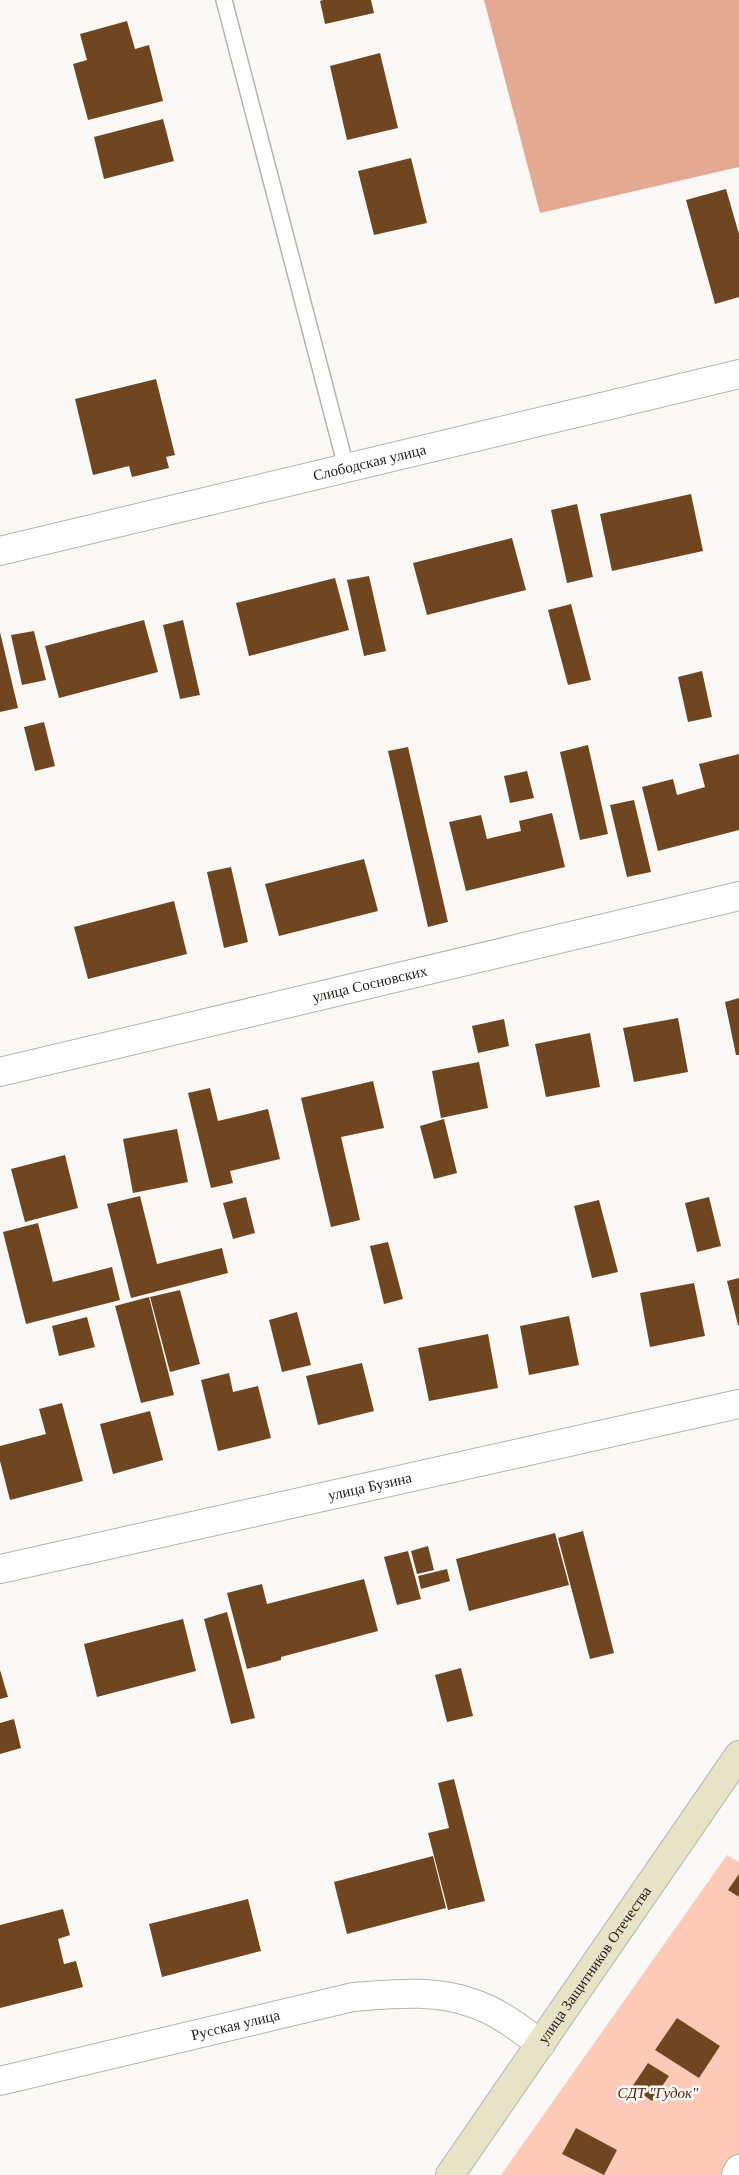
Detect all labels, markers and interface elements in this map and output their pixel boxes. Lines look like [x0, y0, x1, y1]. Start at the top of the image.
street label: Слободская улица [312, 441, 428, 484]
street label: улица Сосновских [311, 962, 429, 1005]
street label: улица Бузина [327, 1469, 414, 1504]
street label: улица Защитников Отечества [535, 1883, 654, 2047]
street label: Русская улица [189, 2007, 282, 2043]
park label: СДТ "Гудок" [618, 2085, 699, 2101]

